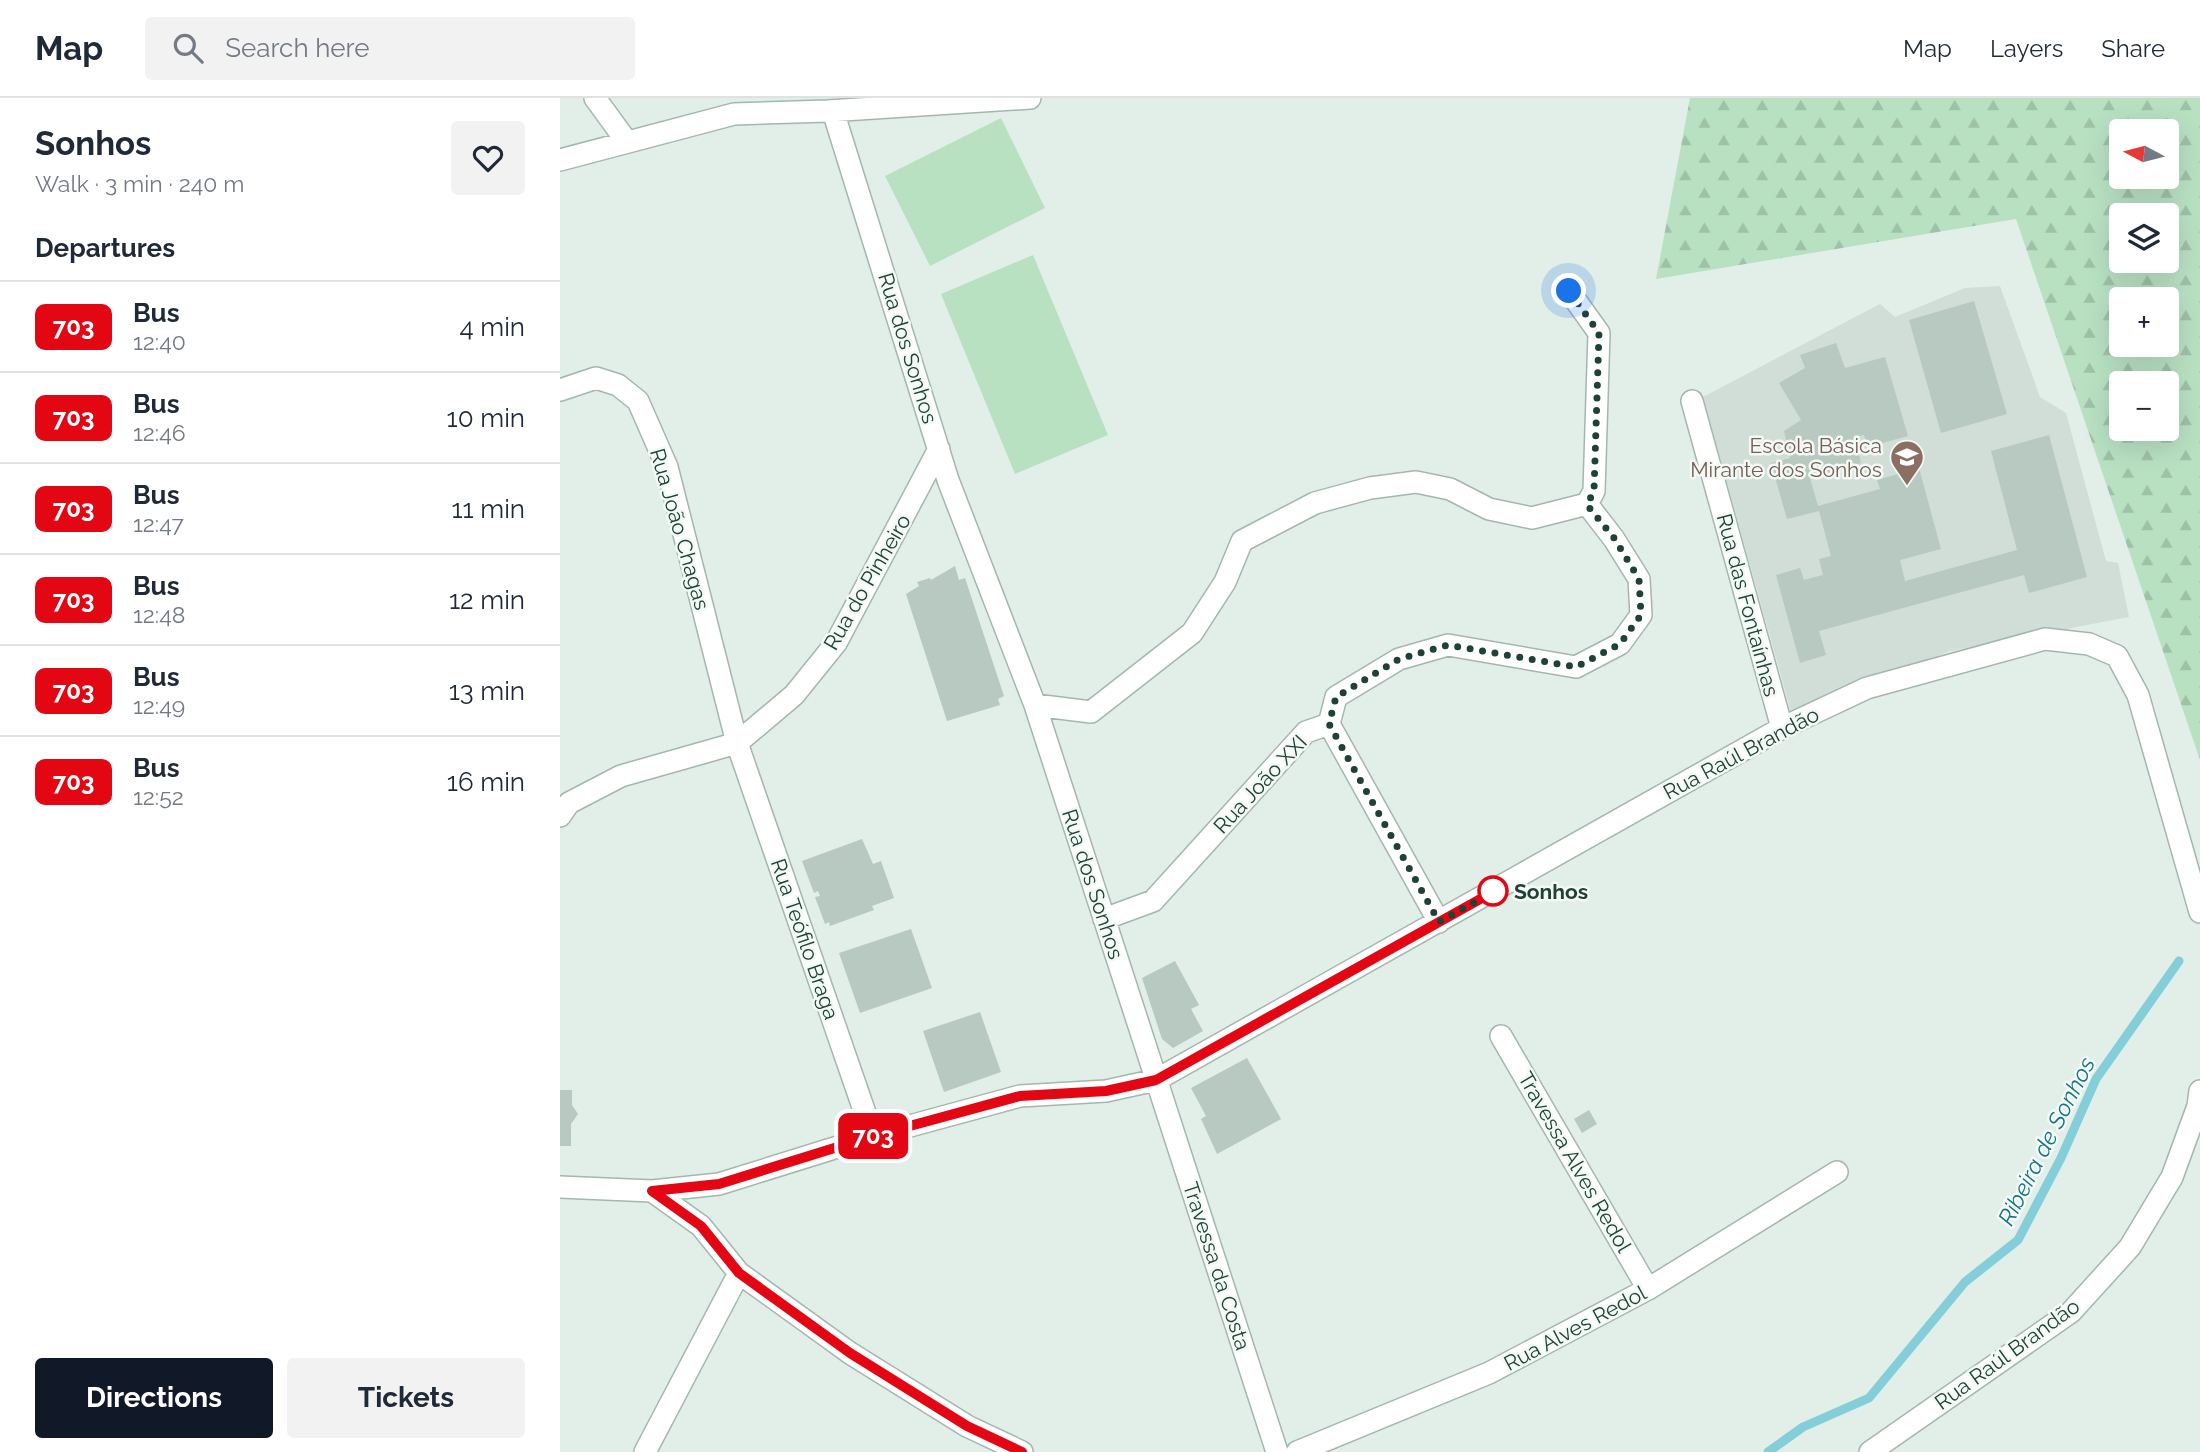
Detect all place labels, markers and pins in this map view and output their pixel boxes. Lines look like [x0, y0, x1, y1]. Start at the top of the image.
place label: Escola Básica Mirante dos Sonhos [1690, 433, 1882, 482]
school or university icon: Escola Básica Mirante dos Sonhos [1888, 438, 1926, 487]
marker: Sonhos [1478, 876, 1508, 906]
place label: Sonhos [1514, 879, 1588, 904]

